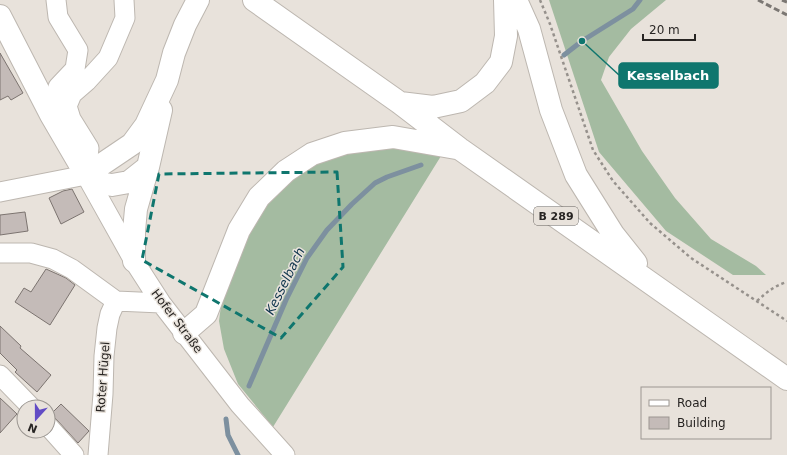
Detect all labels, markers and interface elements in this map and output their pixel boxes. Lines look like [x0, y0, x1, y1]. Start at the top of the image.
scale bar [643, 16, 695, 42]
text: 20 m [649, 23, 680, 37]
callout: Kesselbach [619, 63, 718, 88]
text: Kesselbach [627, 68, 709, 83]
road number: B 289 [534, 207, 578, 225]
water label: Kesselbach [262, 245, 308, 317]
street label: Hofer Straße [148, 286, 206, 356]
street label: Roter Hügel [94, 341, 112, 413]
legend [641, 387, 771, 439]
text: Road [677, 396, 707, 410]
north arrow [16, 399, 56, 439]
text: Building [677, 416, 726, 430]
text: N [26, 420, 39, 436]

